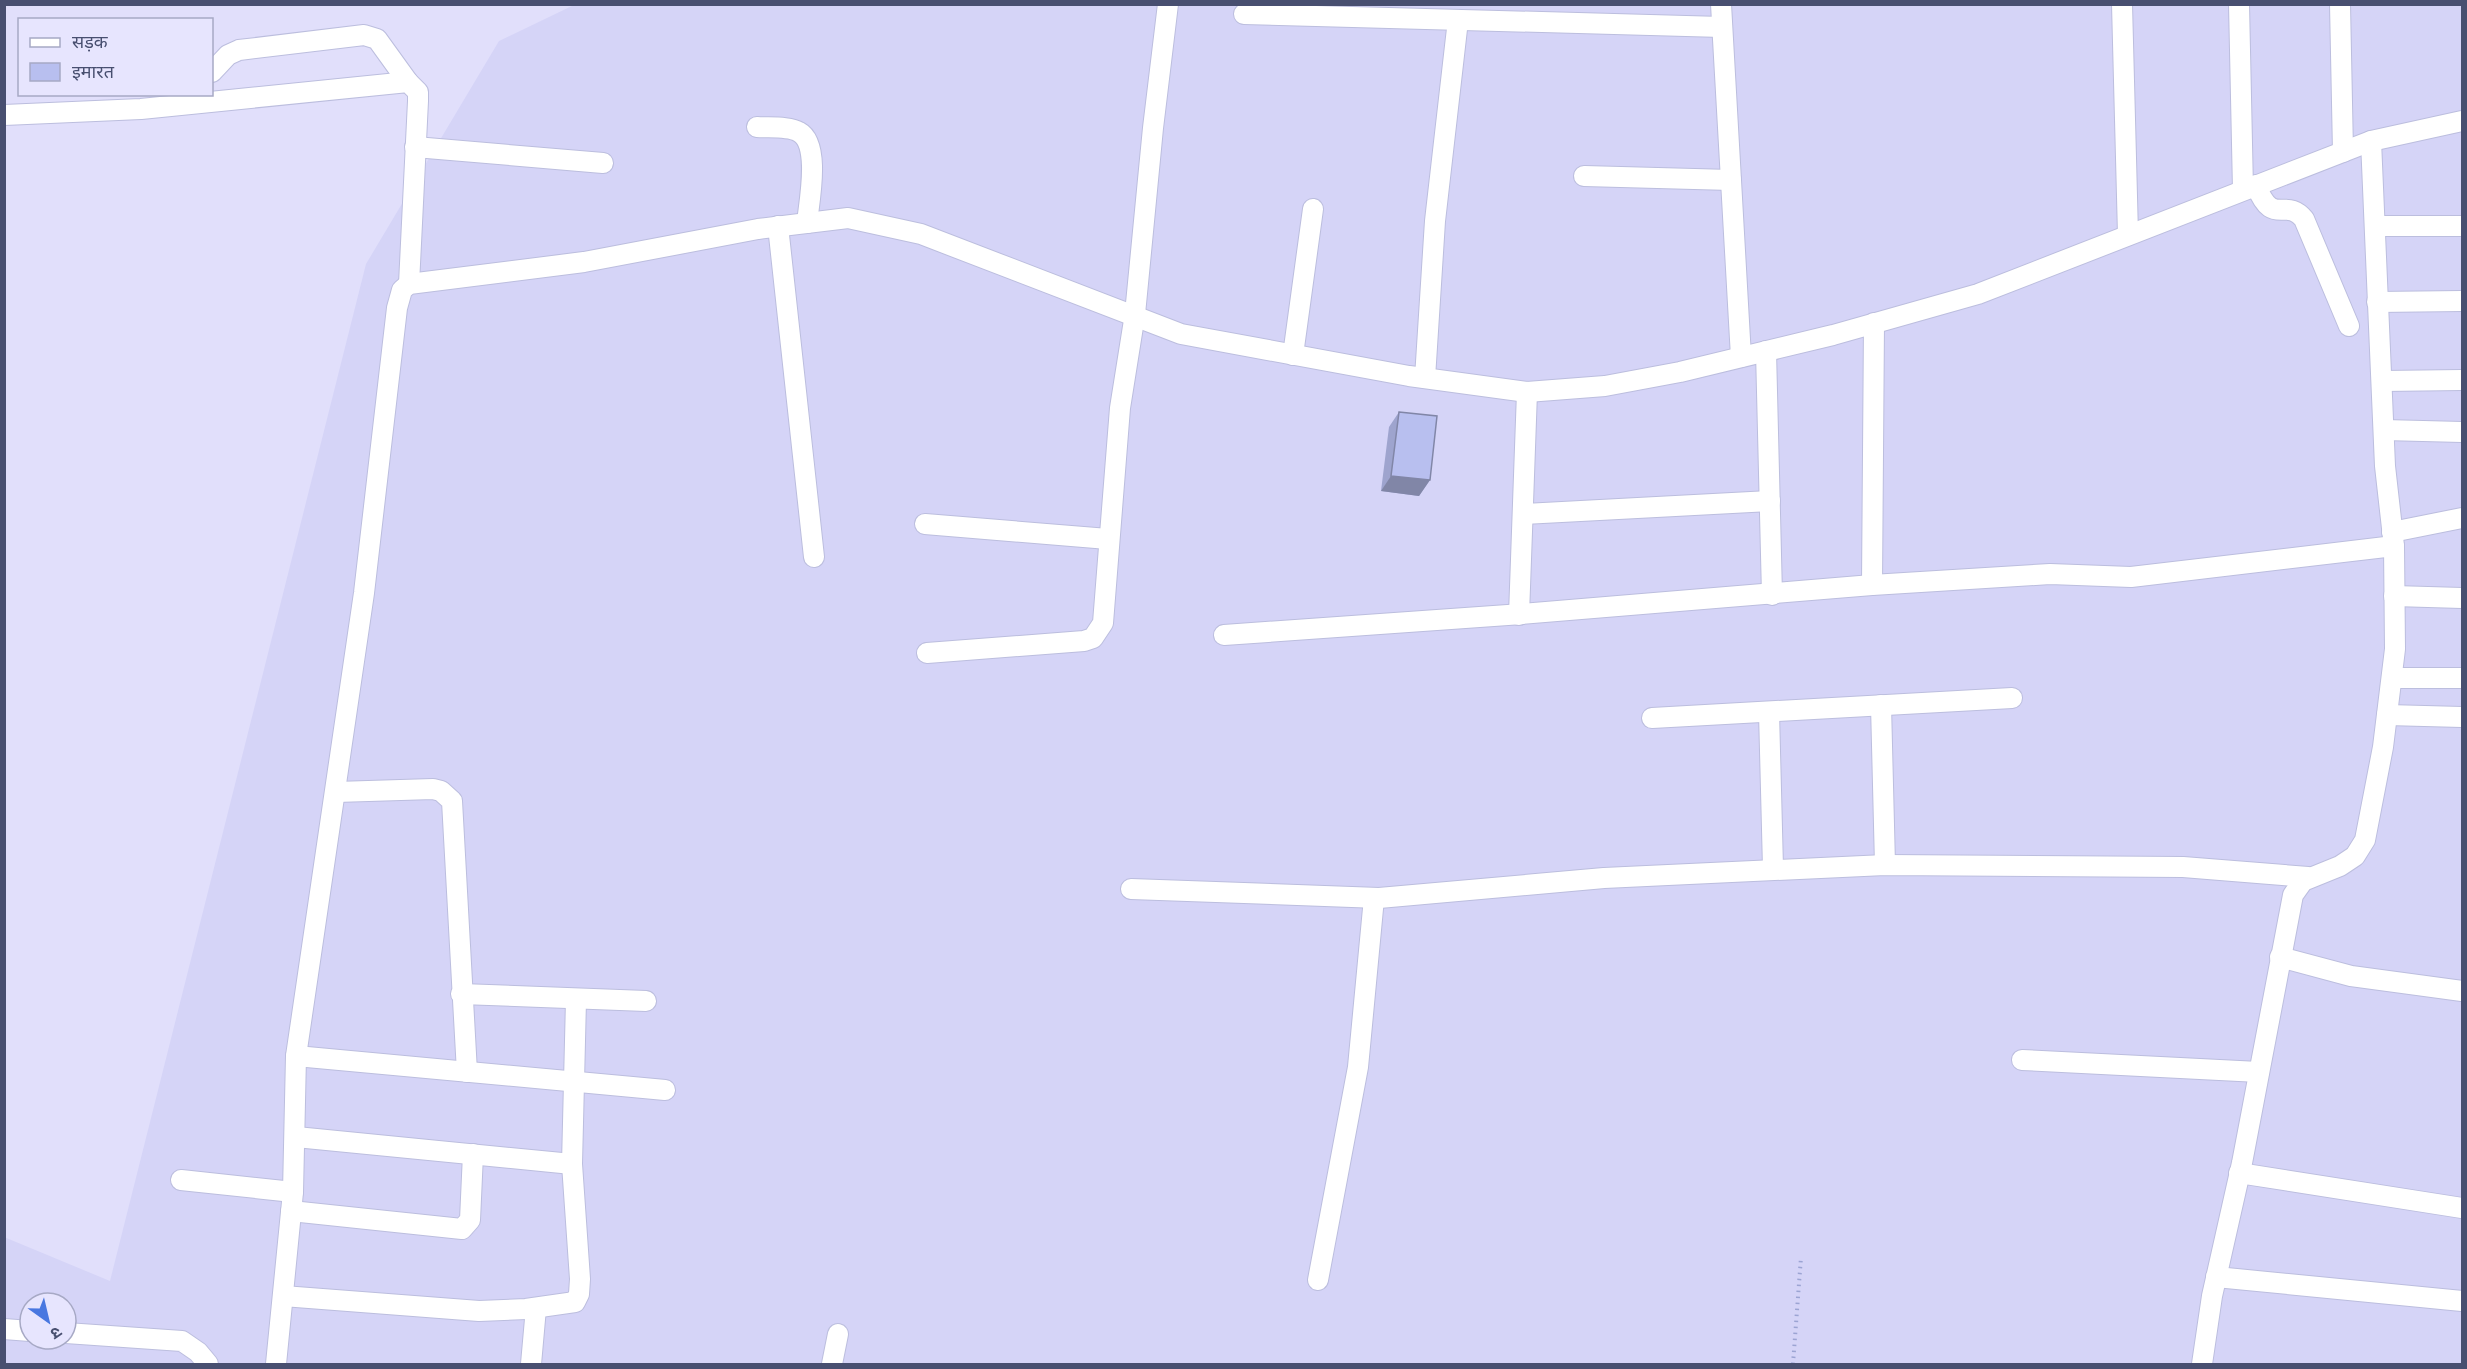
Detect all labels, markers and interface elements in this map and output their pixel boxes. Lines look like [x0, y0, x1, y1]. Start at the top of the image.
legend [18, 18, 213, 96]
text: सड़क [72, 34, 109, 52]
text: इमारत [72, 64, 115, 82]
north arrow [18, 1291, 78, 1351]
text: उ [47, 1323, 64, 1342]

